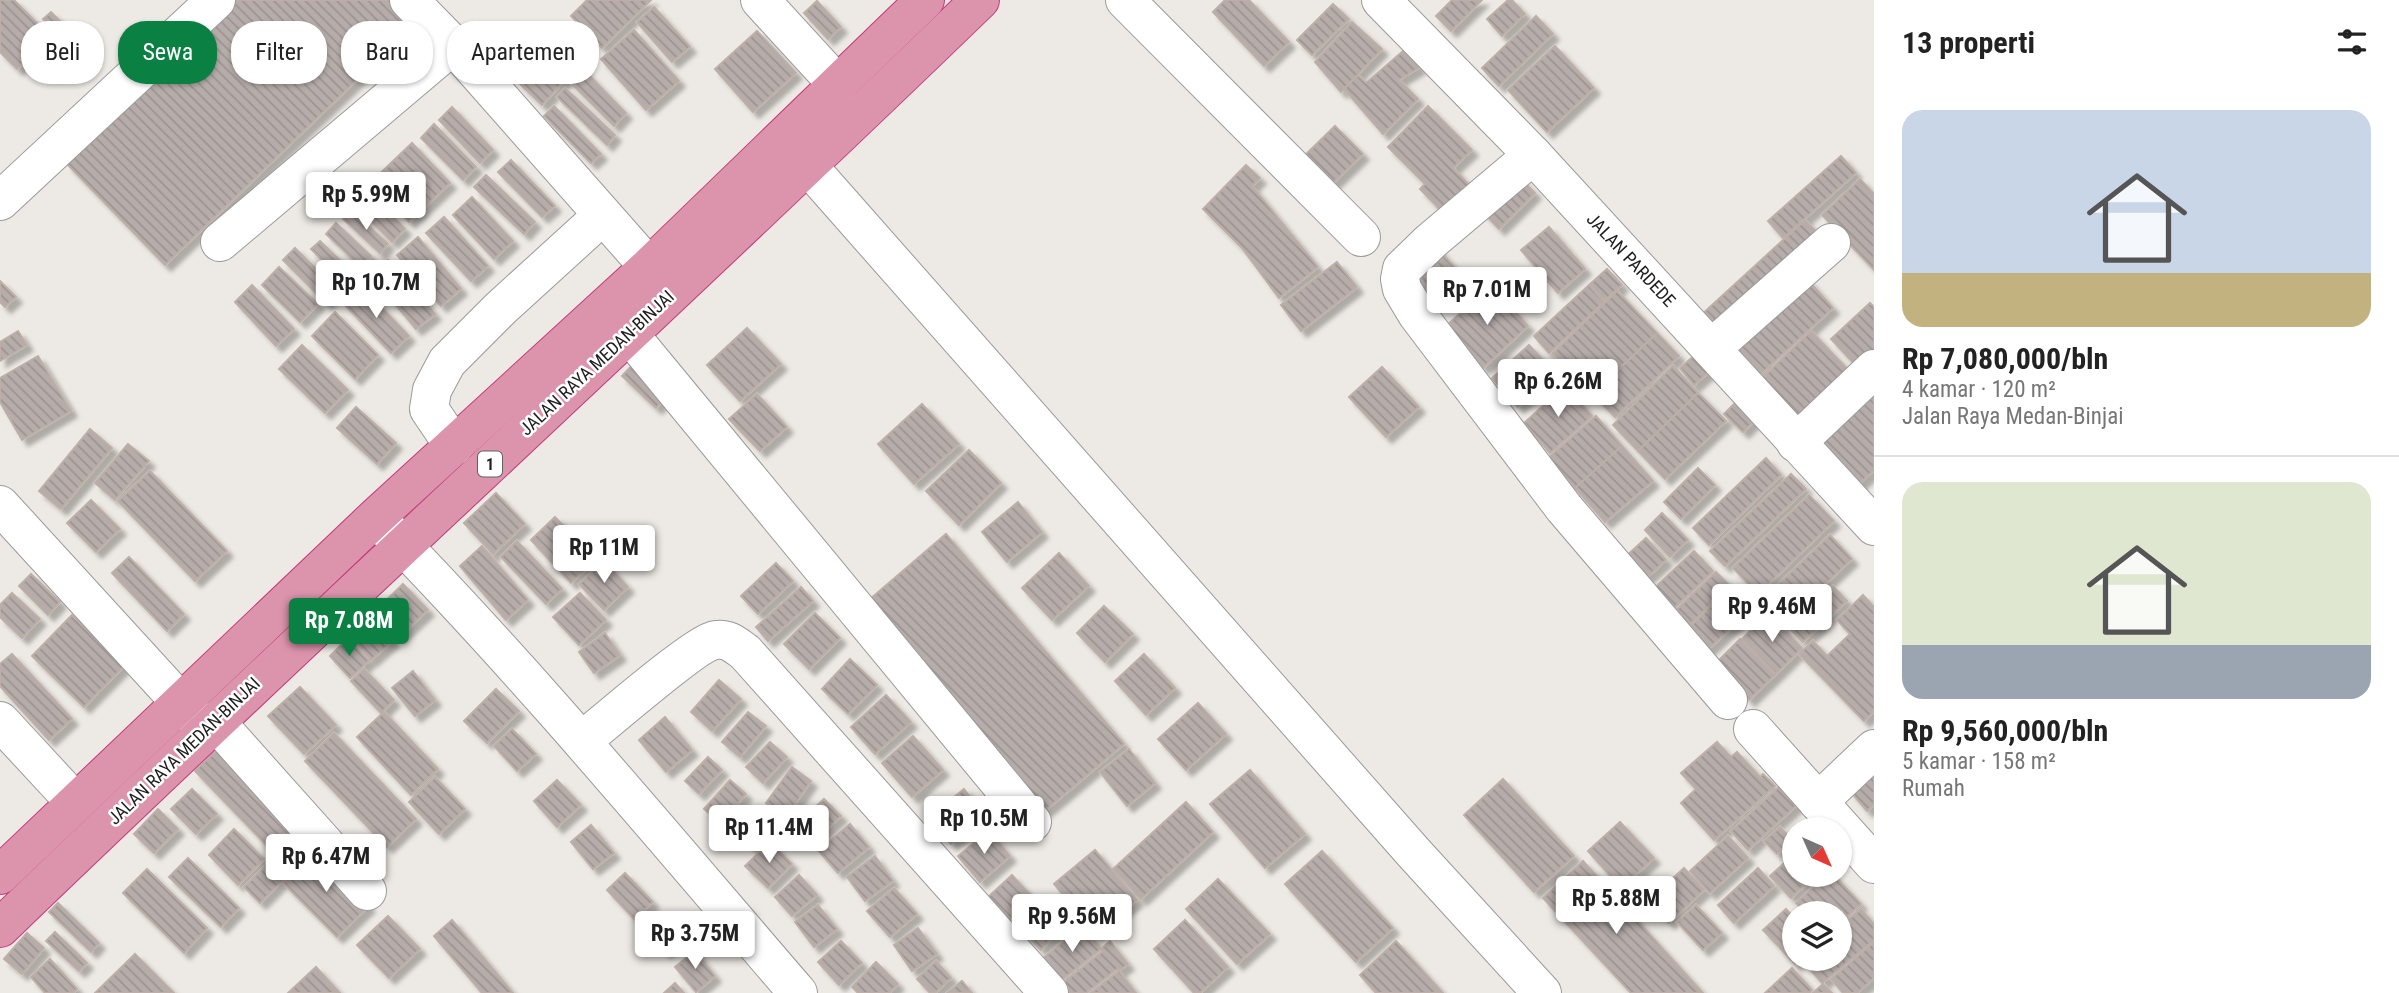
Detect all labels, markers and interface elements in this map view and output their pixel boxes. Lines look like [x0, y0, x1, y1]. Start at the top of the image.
chip: Beli [21, 21, 104, 84]
chip: Sewa [118, 21, 217, 84]
chip: Filter [231, 21, 327, 84]
chip: Baru [341, 21, 433, 84]
chip: Apartemen [447, 21, 599, 84]
icon: filters [2333, 23, 2371, 61]
text: 13 properti [1902, 25, 2035, 60]
icon: home [2074, 155, 2200, 281]
pin: Rp 5.99M [294, 173, 438, 232]
text: Rp 5.99M [322, 181, 410, 208]
street label: JALAN PARDEDE [1583, 208, 1680, 311]
pin: Rp 10.7M [304, 260, 448, 320]
pin: Rp 7.01M [1415, 268, 1559, 327]
text: Rp 10.7M [332, 269, 420, 296]
text: Rp 7.01M [1443, 276, 1531, 303]
street label: JALAN RAYA MEDAN-BINJAI [515, 286, 678, 440]
text: Rp 7,080,000/bln [1902, 341, 2108, 376]
pin: Rp 6.26M [1486, 360, 1630, 419]
text: Rp 6.26M [1514, 368, 1602, 395]
text: 4 kamar · 120 m² [1902, 376, 2056, 403]
text: Jalan Raya Medan-Binjai [1902, 403, 2123, 430]
road number: 1 [478, 452, 502, 477]
pin: Rp 11M [547, 526, 661, 585]
icon: home [2074, 527, 2200, 653]
text: Rp 11M [569, 534, 639, 561]
pin: Rp 9.46M [1700, 584, 1844, 644]
text: Rp 9.46M [1728, 593, 1816, 620]
pin: Rp 7.08M [277, 598, 421, 658]
text: Rp 7.08M [305, 607, 393, 634]
street label: JALAN RAYA MEDAN-BINJAI [103, 673, 264, 829]
text: Rp 9,560,000/bln [1902, 713, 2108, 748]
text: 5 kamar · 158 m² [1902, 748, 2056, 775]
text: Rumah [1902, 775, 1965, 802]
pin: Rp 10.5M [912, 796, 1056, 856]
text: Rp 10.5M [940, 805, 1028, 832]
pin: Rp 11.4M [697, 806, 841, 865]
text: Rp 11.4M [725, 814, 813, 841]
north arrow [1782, 817, 1852, 887]
map controls [1782, 817, 1852, 971]
pin: Rp 6.47M [254, 834, 398, 894]
text: Rp 6.47M [282, 843, 370, 870]
pin: Rp 5.88M [1544, 876, 1688, 936]
text: Rp 5.88M [1572, 885, 1660, 912]
pin: Rp 9.56M [1000, 894, 1144, 954]
button: layers [1782, 901, 1852, 971]
text: Rp 9.56M [1028, 903, 1116, 930]
pin: Rp 3.75M [623, 912, 767, 971]
text: Rp 3.75M [651, 920, 739, 947]

